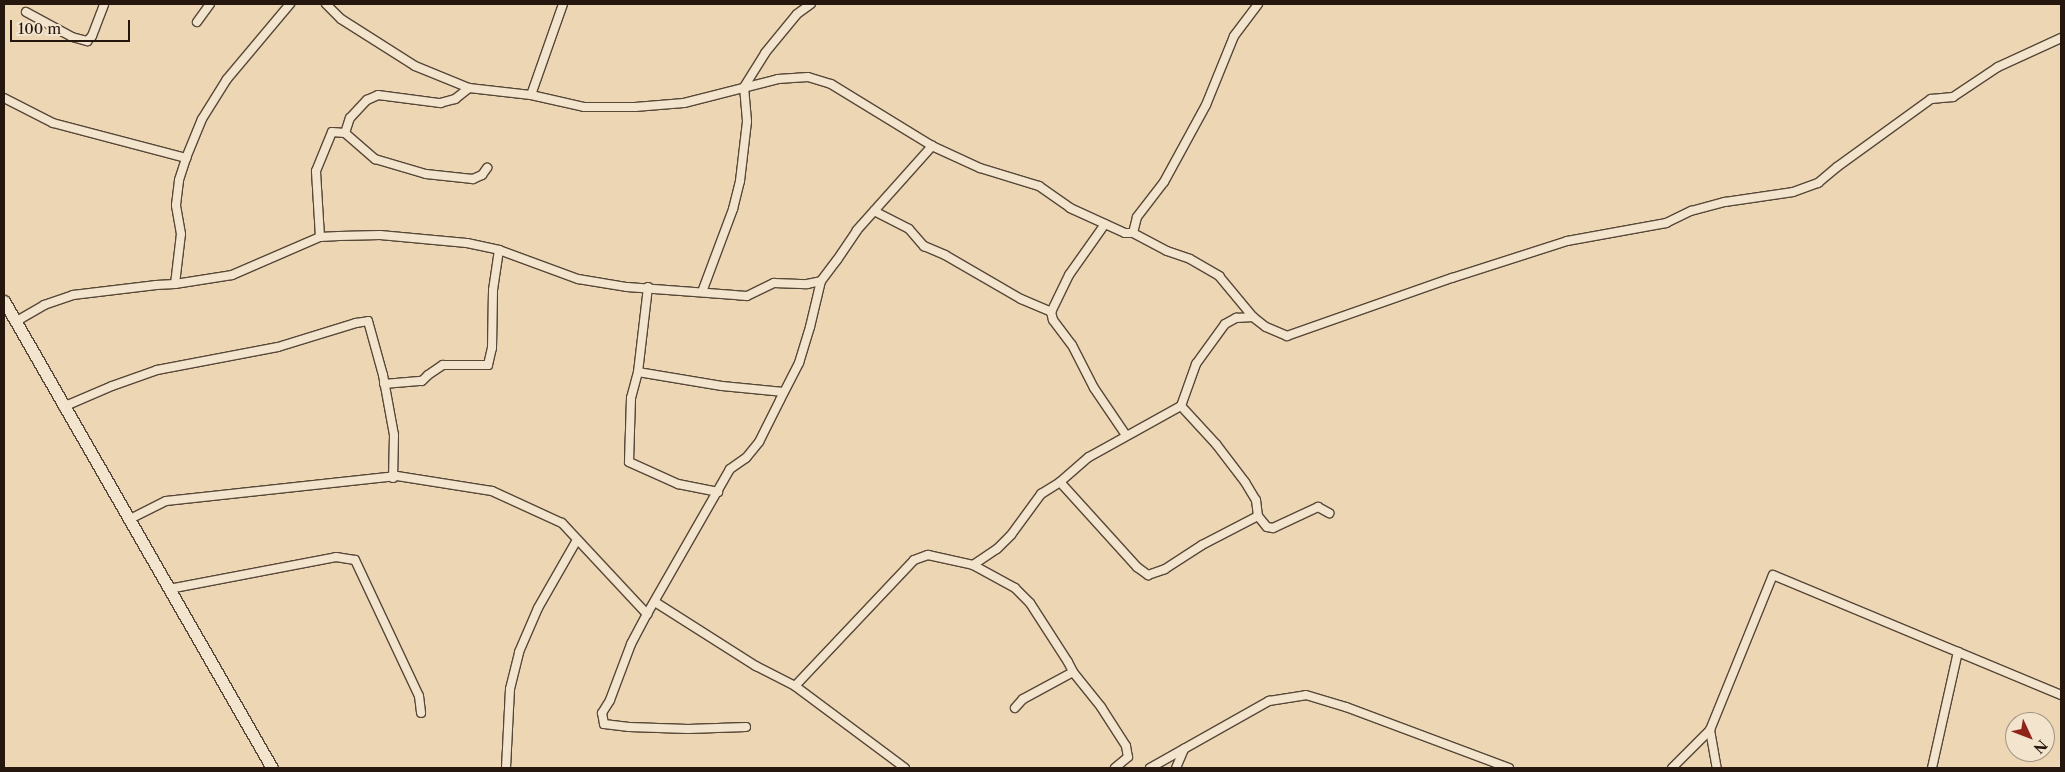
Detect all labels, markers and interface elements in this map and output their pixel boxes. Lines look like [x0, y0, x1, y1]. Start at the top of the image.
scale bar [12, 10, 132, 42]
text: 100 m [18, 19, 61, 38]
north arrow [2005, 712, 2055, 762]
text: N [2030, 736, 2051, 757]

